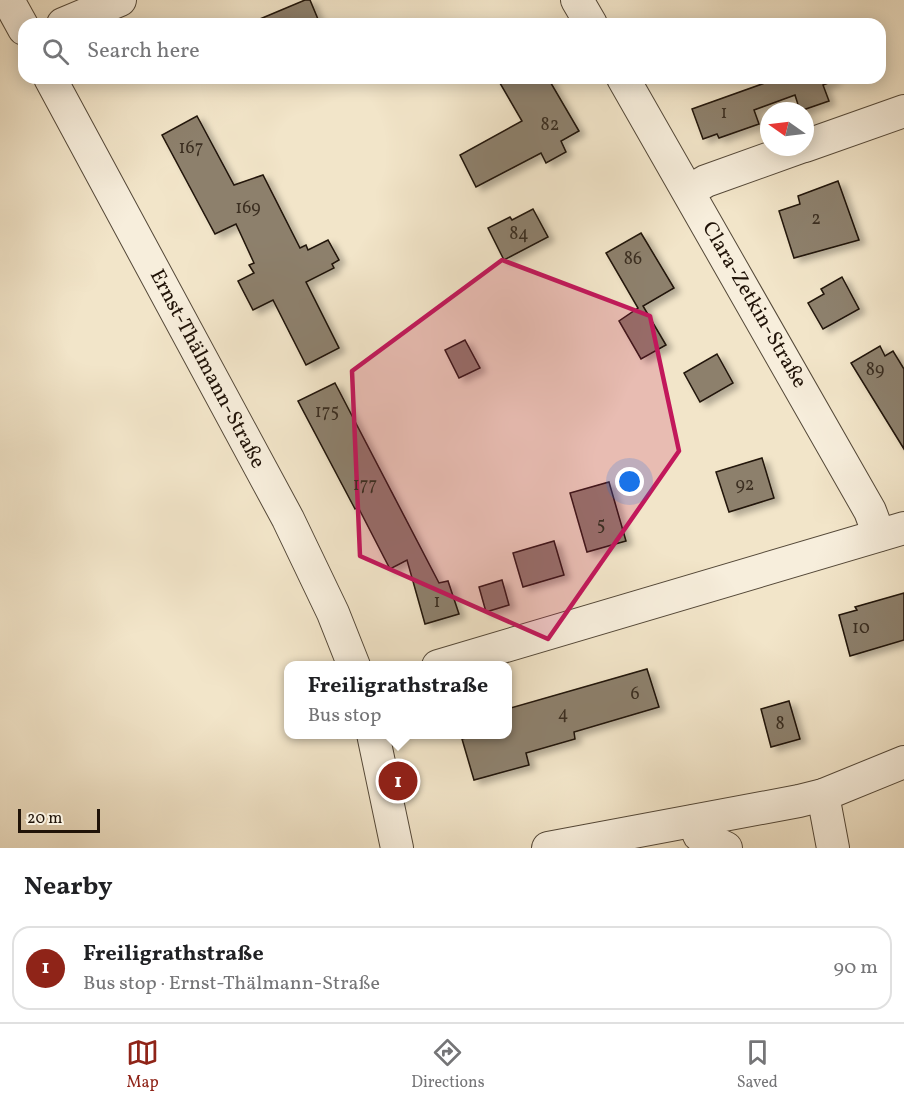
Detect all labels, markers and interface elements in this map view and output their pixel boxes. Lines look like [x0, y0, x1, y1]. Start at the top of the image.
search box [18, 18, 886, 84]
icon: search [39, 35, 72, 68]
text: Search here [87, 36, 200, 67]
house number: 1 [721, 101, 727, 126]
north arrow [760, 102, 814, 156]
house number: 82 [541, 113, 559, 138]
house number: 167 [179, 136, 203, 161]
house number: 169 [235, 196, 261, 221]
house number: 2 [811, 207, 821, 232]
street label: Clara-Zetkin-Straße [694, 216, 814, 394]
house number: 84 [509, 222, 529, 247]
house number: 86 [624, 247, 642, 272]
street label: Ernst-Thälmann-Straße [142, 264, 272, 474]
house number: 89 [866, 358, 884, 383]
house number: 175 [315, 400, 339, 425]
your location [615, 467, 644, 496]
house number: 177 [353, 473, 377, 498]
house number: 92 [735, 473, 755, 498]
house number: 5 [597, 513, 605, 538]
house number: 1 [434, 590, 440, 615]
house number: 10 [852, 616, 870, 641]
popup [284, 661, 512, 739]
text: Freiligrathstraße [308, 671, 488, 702]
house number: 6 [630, 682, 640, 707]
text: Bus stop [308, 702, 381, 730]
house number: 4 [558, 702, 568, 727]
house number: 8 [775, 712, 785, 737]
pin: 1 [378, 758, 418, 804]
scale bar [18, 806, 100, 834]
text: 20 m [27, 808, 62, 830]
text: Nearby [24, 869, 113, 905]
text: Freiligrathstraße [83, 939, 264, 970]
text: 1 [41, 954, 50, 982]
text: 90 m [834, 954, 878, 982]
text: Bus stop · Ernst-Thälmann-Straße [83, 970, 380, 998]
tab: Map [126, 1036, 159, 1094]
tab: Directions [411, 1036, 485, 1094]
tab: Saved [737, 1036, 778, 1094]

